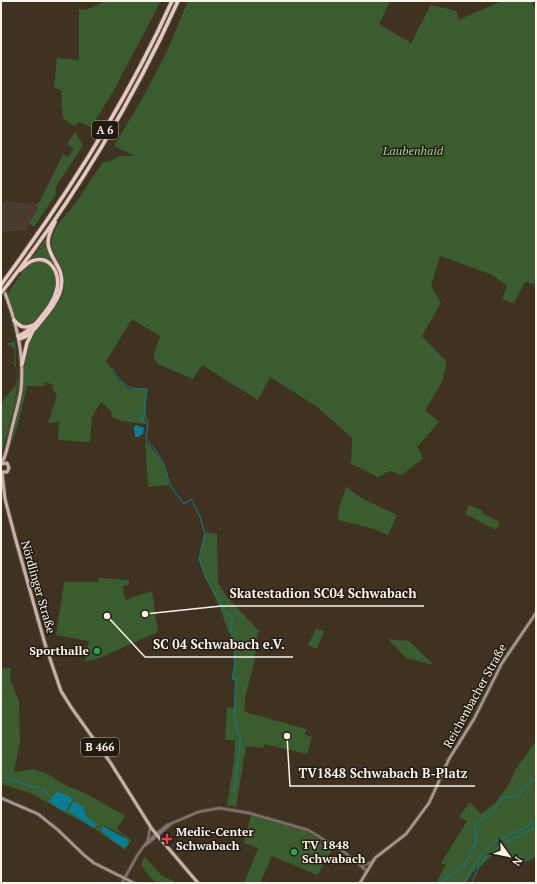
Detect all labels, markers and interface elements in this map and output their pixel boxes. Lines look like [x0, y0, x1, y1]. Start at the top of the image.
road number: A 6 [92, 121, 118, 139]
park label: Laubenhaid [382, 143, 444, 158]
street label: Nördlinger Straße [18, 539, 59, 635]
callout: Skatestadion SC04 Schwabach [221, 581, 424, 606]
text: Skatestadion SC04 Schwabach [230, 584, 417, 602]
callout: SC 04 Schwabach e.V. [145, 632, 293, 657]
text: SC 04 Schwabach e.V. [153, 635, 285, 653]
street label: Reichenbacher Straße [440, 641, 509, 751]
place label: Sporthalle [29, 643, 90, 658]
marker: Sporthalle [92, 646, 102, 656]
road number: B 466 [81, 738, 119, 756]
callout: TV1848 Schwabach B-Platz [290, 761, 475, 786]
text: TV1848 Schwabach B-Platz [299, 764, 468, 782]
place label: Medic-Center Schwabach [176, 824, 254, 853]
marker: Medic-Center Schwabach [161, 833, 173, 845]
north arrow [489, 836, 529, 876]
place label: TV 1848 Schwabach [302, 837, 366, 866]
marker: TV 1848 Schwabach [289, 847, 299, 857]
text: N [509, 854, 526, 869]

